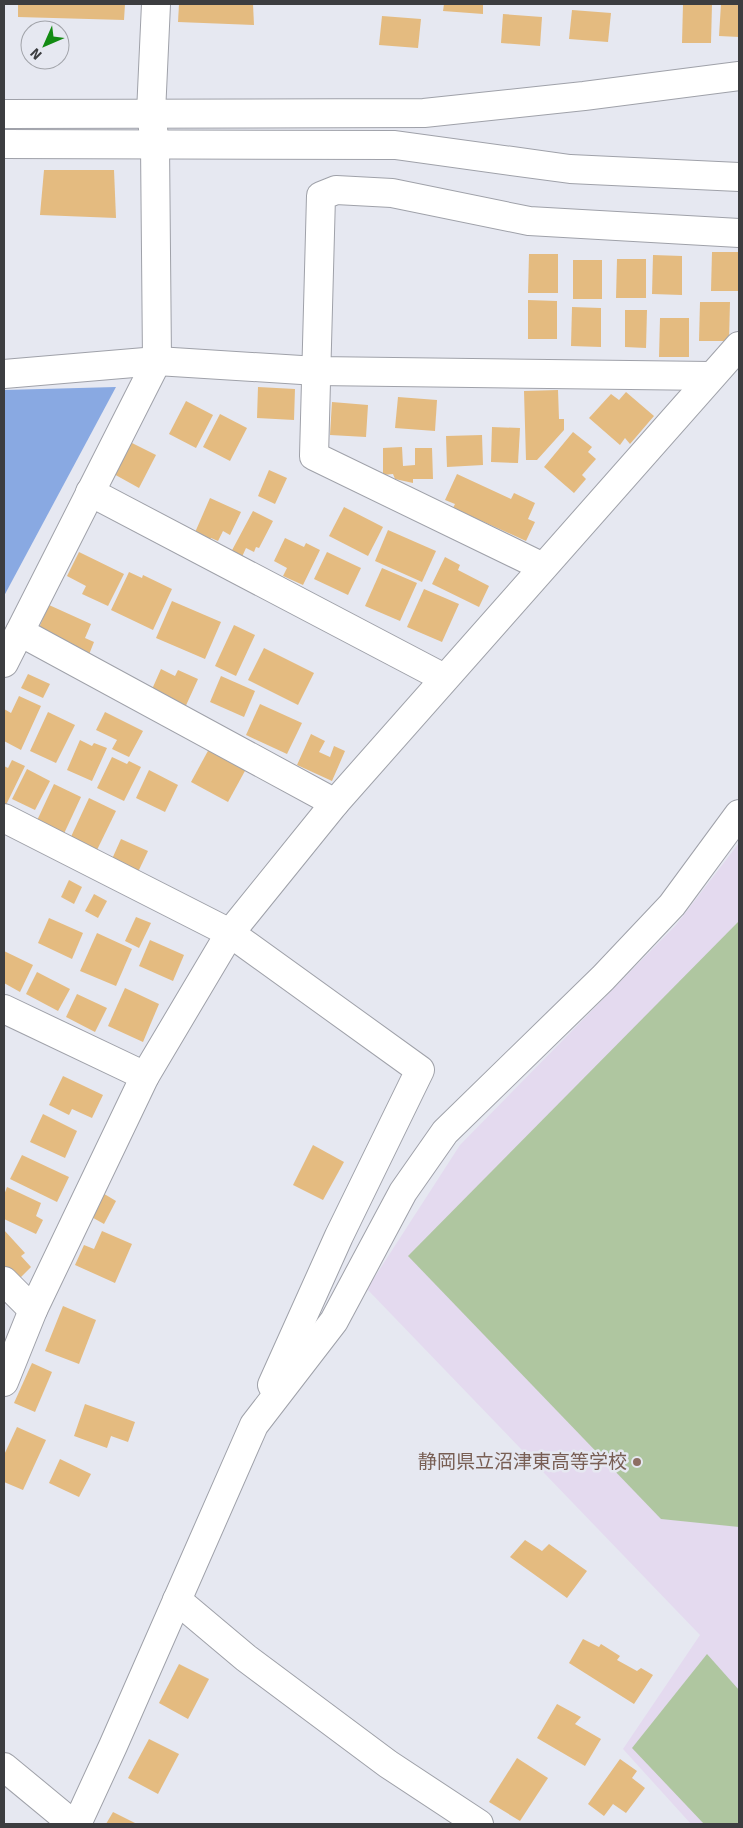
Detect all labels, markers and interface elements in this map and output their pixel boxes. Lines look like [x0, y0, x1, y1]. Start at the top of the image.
north arrow [20, 20, 70, 70]
text: N [27, 44, 46, 63]
place label: 静岡県立沼津東高等学校 [418, 1450, 627, 1474]
marker: 静岡県立沼津東高等学校 [631, 1456, 643, 1468]

